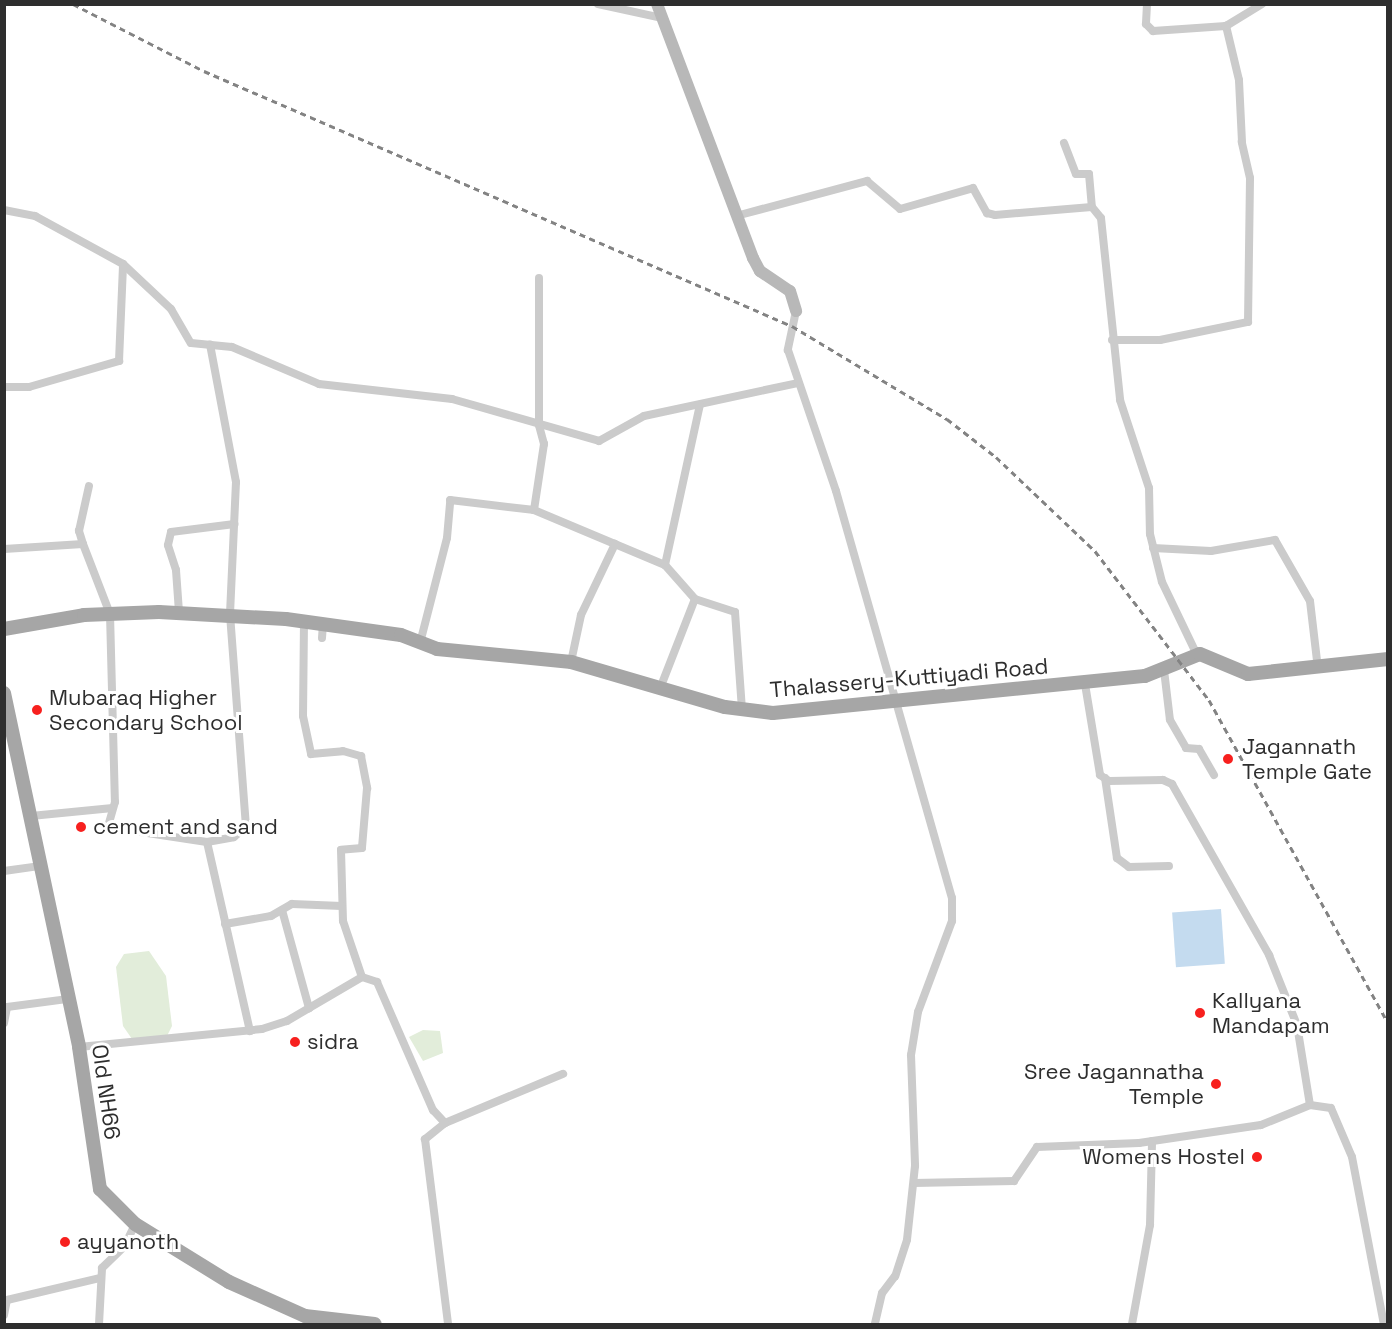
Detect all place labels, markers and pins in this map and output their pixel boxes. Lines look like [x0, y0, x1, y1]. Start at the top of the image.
place label: Mubaraq Higher Secondary School [49, 684, 243, 736]
marker: Mubaraq Higher Secondary School [30, 703, 44, 717]
place label: Jagannath Temple Gate [1242, 733, 1372, 784]
marker: Jagannath Temple Gate [1219, 750, 1237, 768]
place label: cement and sand [93, 814, 278, 840]
marker: cement and sand [74, 820, 88, 834]
place label: Kallyana Mandapam [1212, 987, 1330, 1038]
marker: Kallyana Mandapam [1193, 1006, 1207, 1020]
place label: sidra [307, 1029, 359, 1055]
marker: sidra [288, 1035, 302, 1049]
place label: Sree Jagannatha Temple [1024, 1058, 1204, 1110]
marker: Sree Jagannatha Temple [1209, 1077, 1223, 1091]
place label: Womens Hostel [1082, 1144, 1245, 1170]
marker: Womens Hostel [1250, 1150, 1264, 1164]
place label: ayyanoth [77, 1229, 179, 1255]
marker: ayyanoth [58, 1235, 72, 1249]

